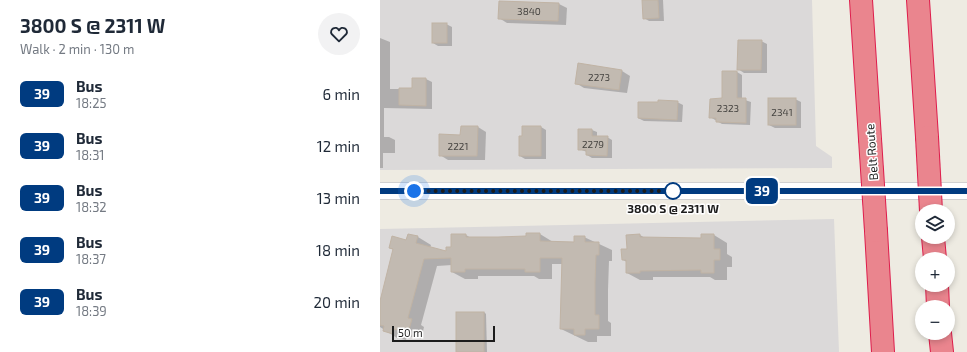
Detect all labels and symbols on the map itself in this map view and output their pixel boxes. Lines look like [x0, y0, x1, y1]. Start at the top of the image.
house number: 3840 [517, 5, 541, 17]
house number: 2273 [588, 71, 610, 83]
house number: 2323 [717, 102, 739, 114]
house number: 2341 [771, 106, 793, 118]
street label: Belt Route [862, 123, 880, 181]
house number: 2279 [582, 138, 604, 150]
house number: 2221 [448, 140, 468, 152]
line badge: 39 [744, 178, 780, 204]
your location [404, 181, 424, 201]
marker: 3800 S @ 2311 W [664, 182, 682, 200]
place label: 3800 S @ 2311 W [627, 201, 719, 215]
scale bar [392, 324, 495, 343]

